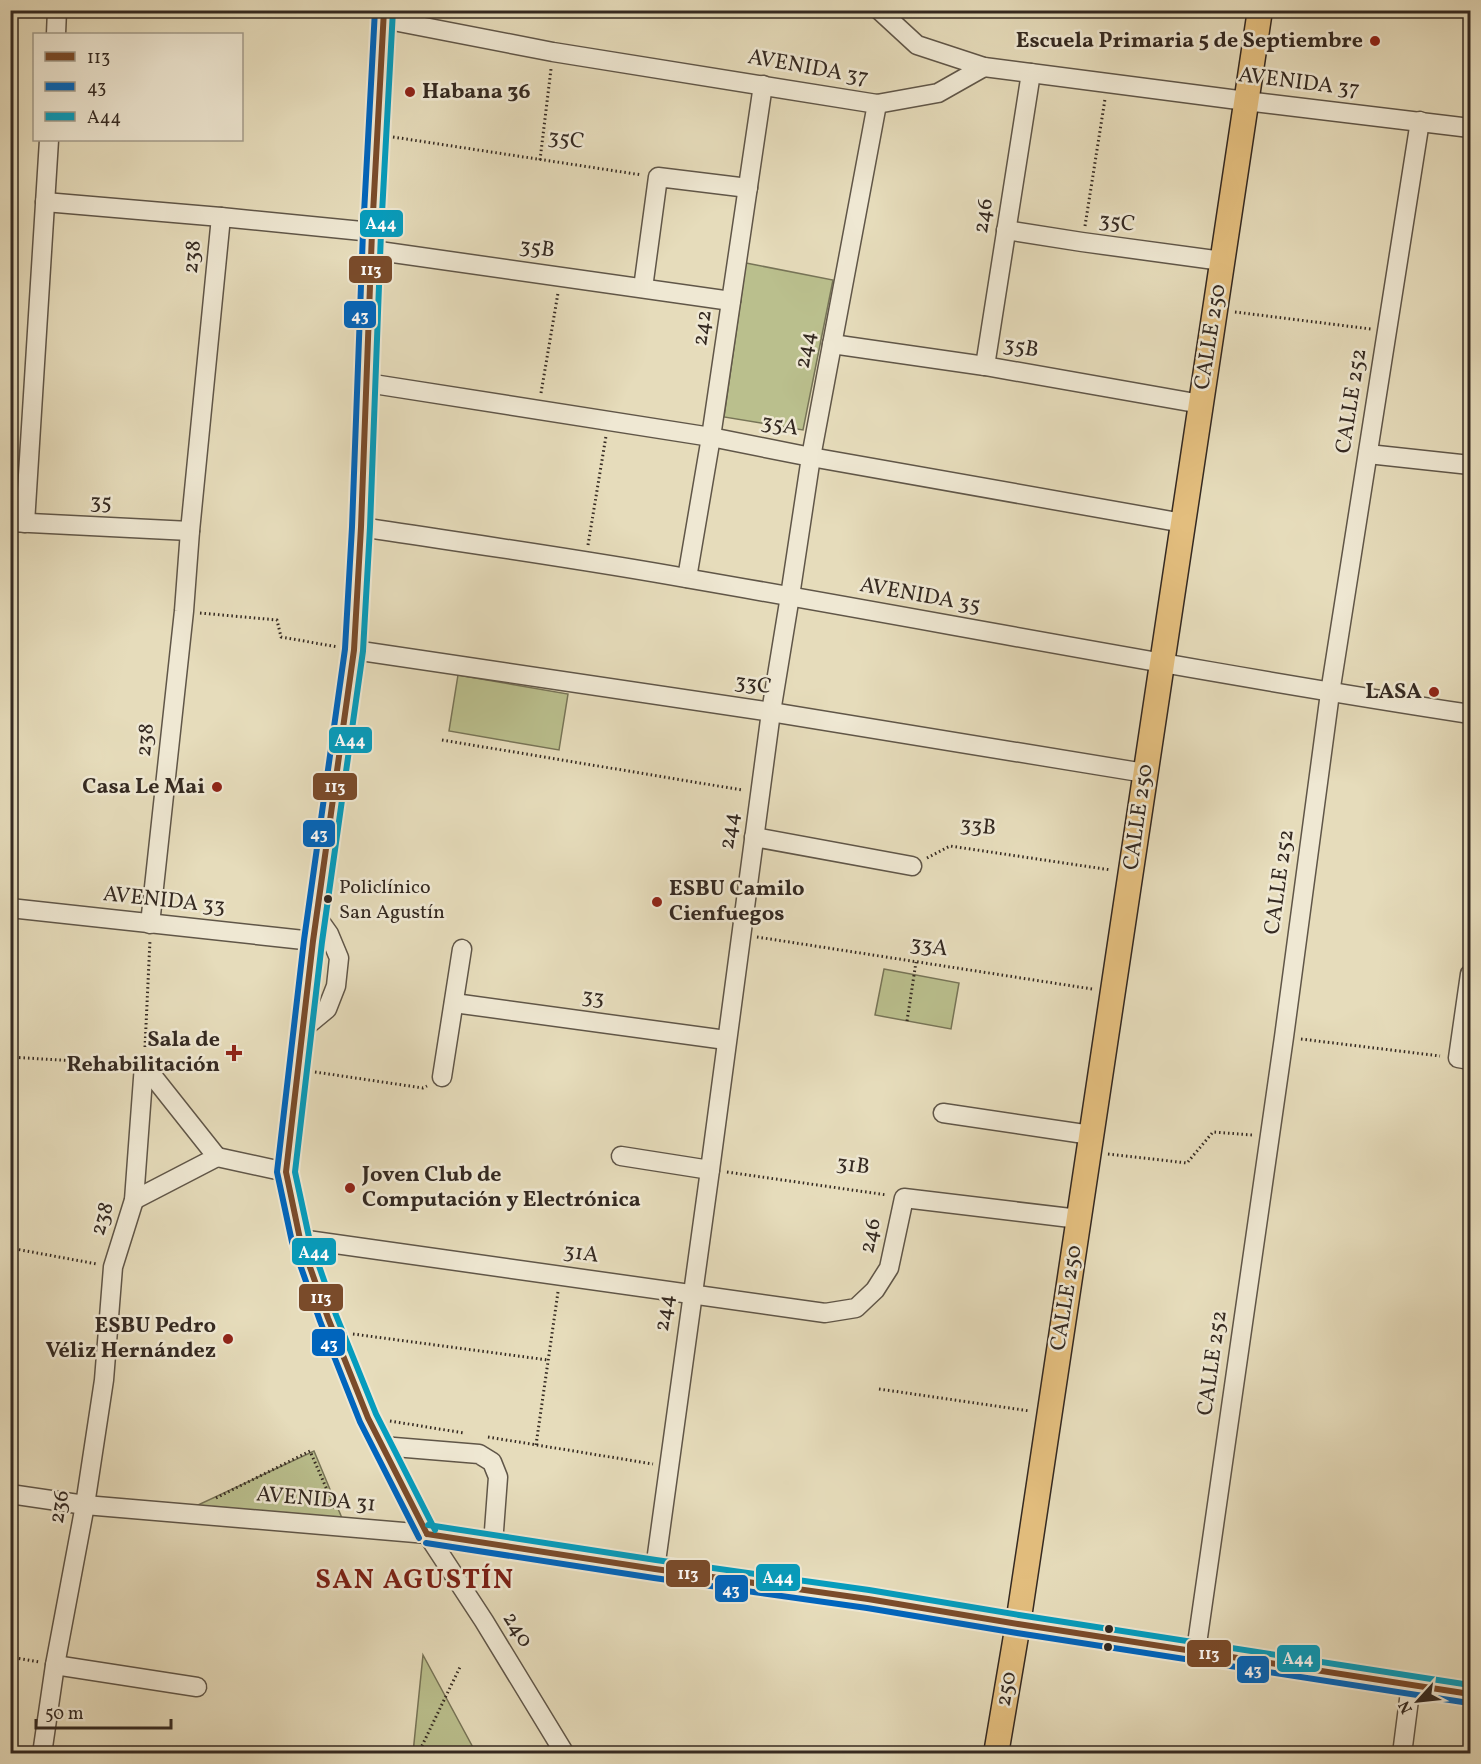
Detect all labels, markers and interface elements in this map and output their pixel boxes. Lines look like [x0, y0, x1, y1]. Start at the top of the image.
place label: Escuela Primaria 5 de Septiembre [1016, 26, 1363, 57]
legend [33, 33, 243, 141]
marker: Escuela Primaria 5 de Septiembre [1368, 34, 1382, 48]
street label: AVENIDA 37 [745, 42, 871, 94]
text: 113 [87, 46, 110, 71]
street label: AVENIDA 37 [1237, 60, 1361, 106]
text: 43 [87, 76, 106, 101]
place label: Habana 36 [422, 77, 531, 108]
marker: Habana 36 [403, 85, 417, 99]
text: A44 [87, 106, 121, 131]
street label: 35C [546, 122, 586, 158]
street label: 246 [966, 196, 1002, 236]
street label: 35C [1097, 205, 1137, 241]
line badge: A44 [359, 209, 404, 238]
text: A44 [366, 214, 397, 236]
street label: 35B [517, 231, 557, 267]
street label: 238 [176, 239, 210, 275]
line badge: 113 [348, 255, 393, 284]
text: 113 [360, 260, 382, 282]
street label: CALLE 250 [1187, 282, 1235, 392]
line badge: 43 [343, 300, 377, 329]
text: 43 [351, 306, 369, 328]
street label: 242 [685, 308, 721, 348]
street label: 244 [787, 329, 825, 371]
street label: 35B [1001, 330, 1041, 366]
street label: CALLE 252 [1328, 346, 1376, 456]
street label: 35A [759, 407, 801, 445]
street label: 35 [89, 487, 113, 519]
street label: AVENIDA 35 [857, 570, 983, 622]
street label: 33C [732, 667, 774, 703]
place label: LASA [1365, 677, 1422, 708]
marker: LASA [1427, 685, 1441, 699]
street label: 238 [129, 722, 163, 758]
line badge: A44 [328, 726, 373, 754]
text: A44 [335, 731, 366, 753]
street label: CALLE 250 [1116, 762, 1162, 872]
place label: Casa Le Mai [82, 772, 205, 803]
line badge: 113 [312, 772, 358, 801]
text: 113 [324, 777, 346, 799]
marker: Casa Le Mai [210, 780, 224, 794]
street label: 244 [712, 810, 748, 852]
street label: 33B [958, 810, 998, 844]
line badge: 43 [302, 819, 336, 848]
text: 43 [310, 824, 328, 846]
street label: CALLE 252 [1257, 827, 1303, 937]
place label: Policlínico San Agustín [339, 874, 445, 927]
place label: ESBU Camilo Cienfuegos [669, 874, 805, 930]
street label: AVENIDA 33 [101, 879, 227, 923]
marker: Policlínico San Agustín [322, 893, 334, 905]
marker: ESBU Camilo Cienfuegos [650, 895, 664, 909]
street label: 33A [908, 929, 950, 965]
street label: 33 [580, 981, 606, 1015]
place label: Sala de Rehabilitación [66, 1025, 220, 1081]
marker: Sala de Rehabilitación [225, 1044, 243, 1062]
street label: 31B [834, 1148, 872, 1184]
place label: Joven Club de Computación y Electrónica [361, 1160, 641, 1216]
marker: Joven Club de Computación y Electrónica [343, 1181, 357, 1195]
street label: 238 [83, 1198, 123, 1240]
street label: 246 [852, 1216, 890, 1256]
street label: 31A [561, 1236, 601, 1272]
line badge: A44 [291, 1237, 337, 1266]
text: A44 [299, 1243, 330, 1265]
street label: CALLE 250 [1043, 1243, 1091, 1353]
line badge: 113 [298, 1283, 344, 1312]
text: 113 [310, 1288, 332, 1310]
street label: 244 [647, 1292, 683, 1334]
street label: CALLE 252 [1190, 1308, 1236, 1418]
place label: ESBU Pedro Véliz Hernández [45, 1311, 216, 1367]
line badge: 43 [311, 1328, 346, 1357]
marker: ESBU Pedro Véliz Hernández [221, 1332, 235, 1346]
text: 43 [320, 1334, 338, 1356]
street label: AVENIDA 31 [255, 1479, 377, 1521]
street label: 236 [42, 1488, 78, 1526]
line badge: 113 [665, 1559, 711, 1588]
district label: SAN AGUSTÍN [315, 1561, 515, 1600]
line badge: A44 [755, 1563, 801, 1592]
text: 113 [677, 1564, 699, 1586]
text: A44 [763, 1568, 794, 1590]
line badge: 43 [714, 1574, 749, 1603]
text: 43 [722, 1580, 740, 1602]
street label: 240 [494, 1606, 540, 1654]
unlabelled marker [1103, 1623, 1115, 1635]
line badge: 113 [1186, 1639, 1232, 1668]
unlabelled marker [1102, 1641, 1114, 1653]
text: 113 [1198, 1644, 1220, 1666]
line badge: A44 [1276, 1644, 1321, 1673]
text: A44 [1283, 1649, 1314, 1671]
line badge: 43 [1236, 1655, 1270, 1684]
text: 43 [1244, 1660, 1262, 1682]
street label: 250 [989, 1669, 1025, 1709]
north arrow [1388, 1671, 1448, 1731]
scale bar [36, 1692, 171, 1730]
text: N [1394, 1696, 1419, 1717]
text: 50 m [45, 1702, 84, 1727]

